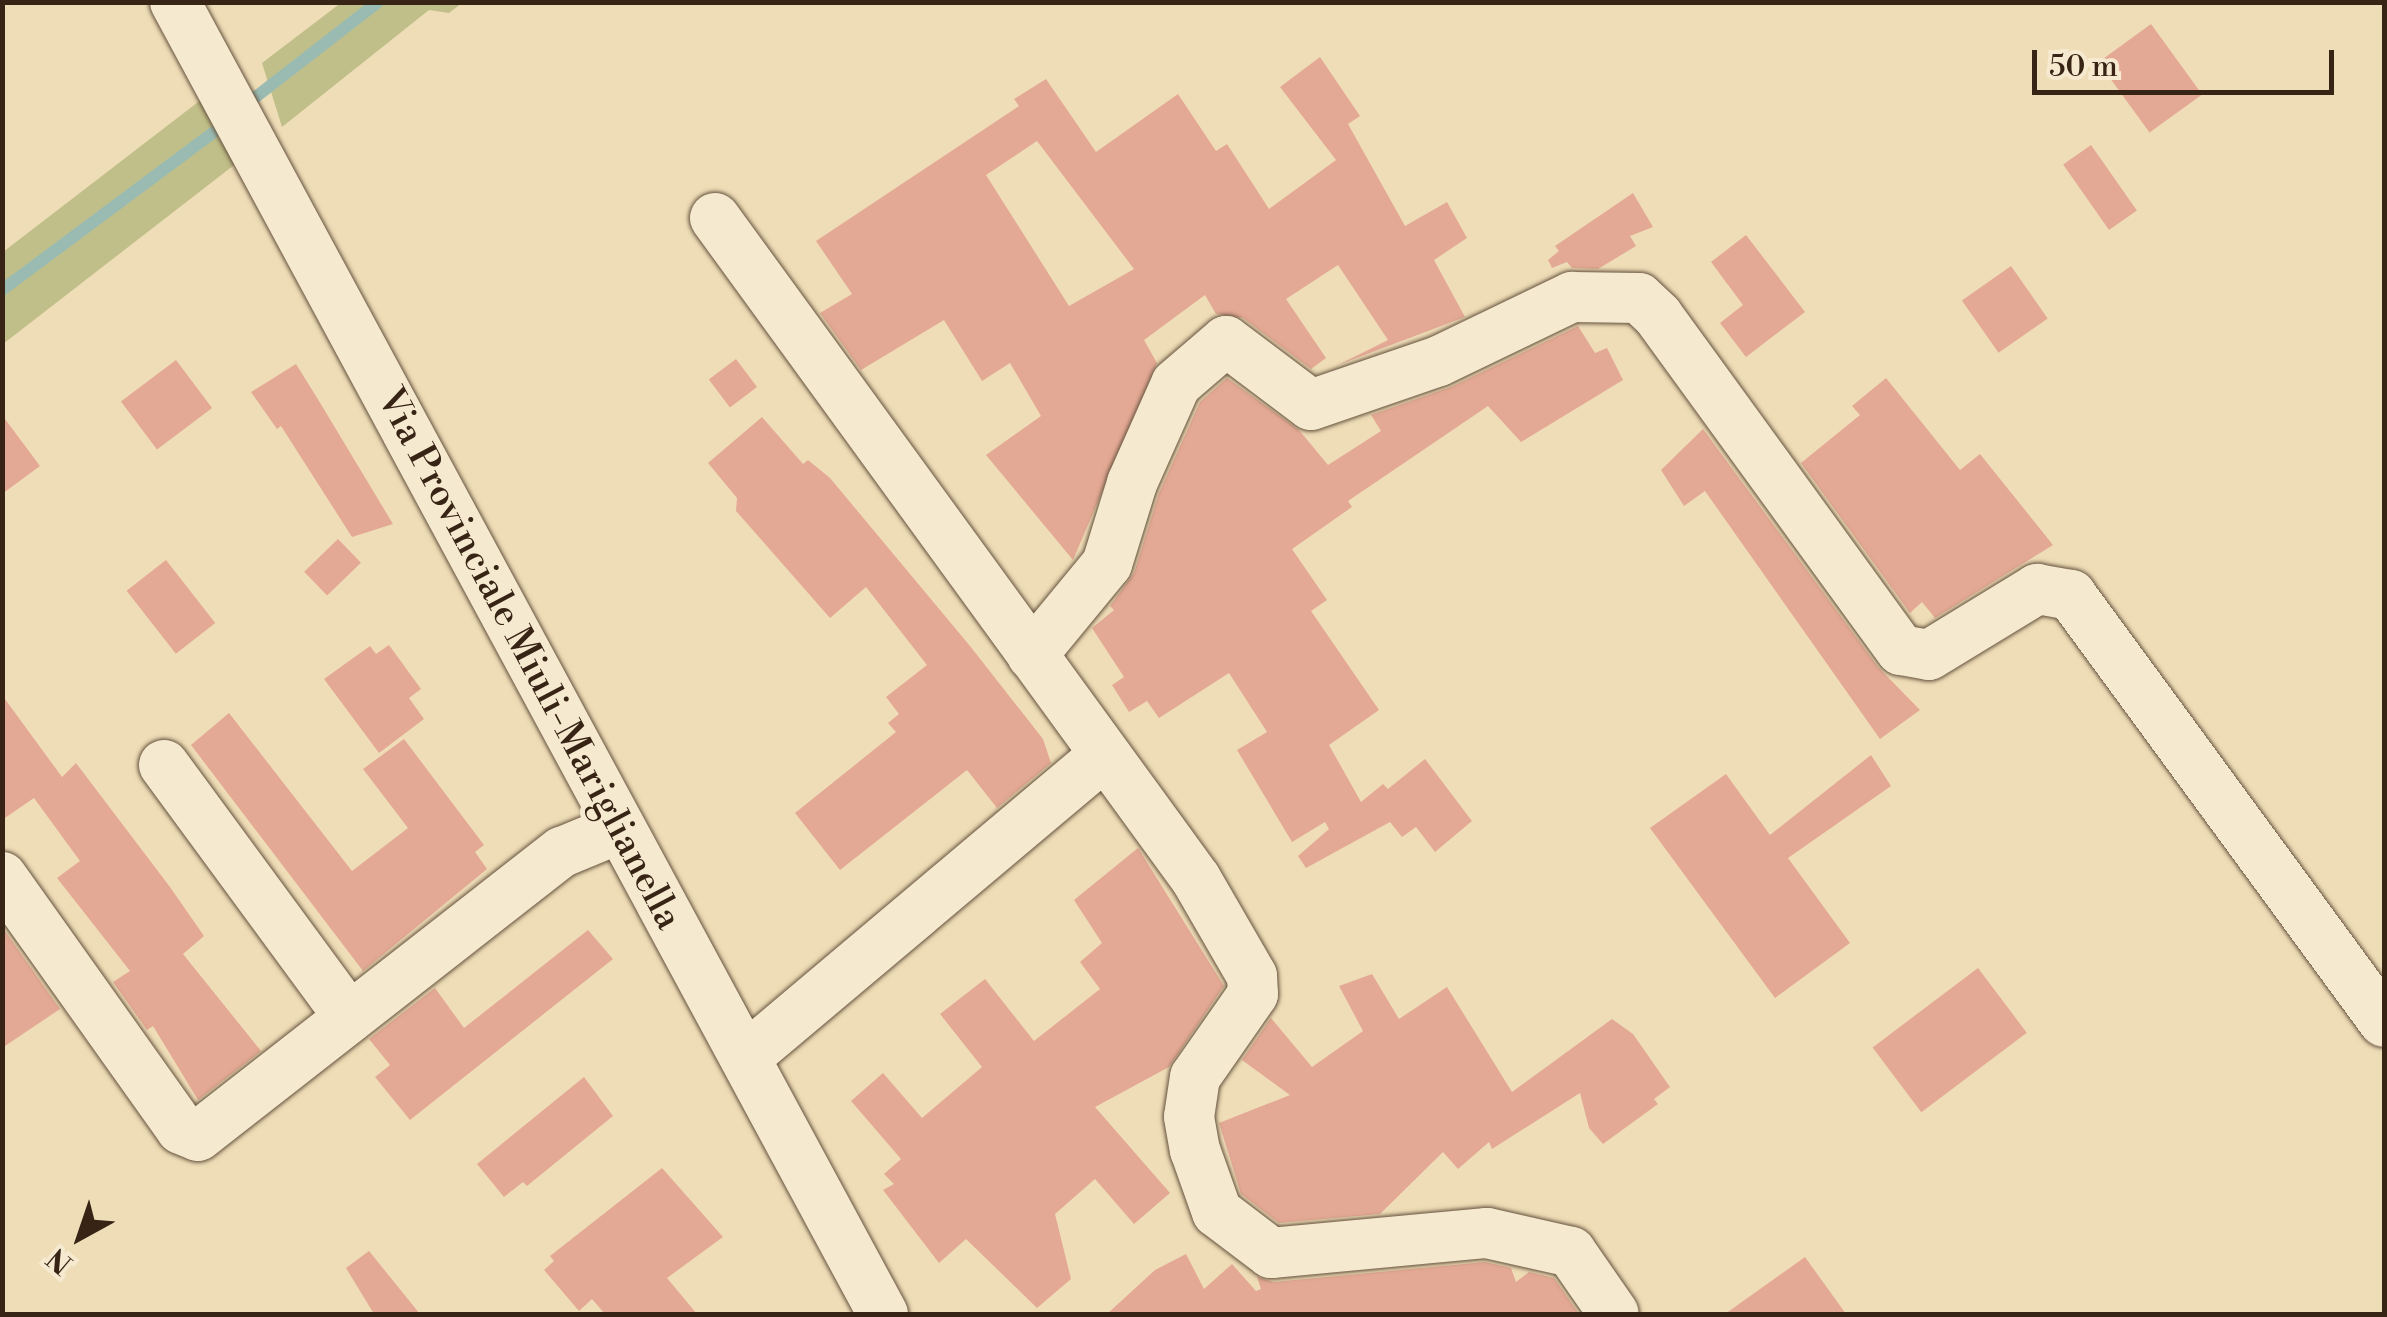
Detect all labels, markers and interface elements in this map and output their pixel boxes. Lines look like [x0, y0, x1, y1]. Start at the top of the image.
scale bar [2037, 30, 2340, 92]
text: 50 m [2049, 48, 2118, 86]
street label: Via Provinciale Miuli-Mariglianella [367, 381, 691, 937]
north arrow [30, 1187, 130, 1287]
text: N [41, 1240, 80, 1281]

